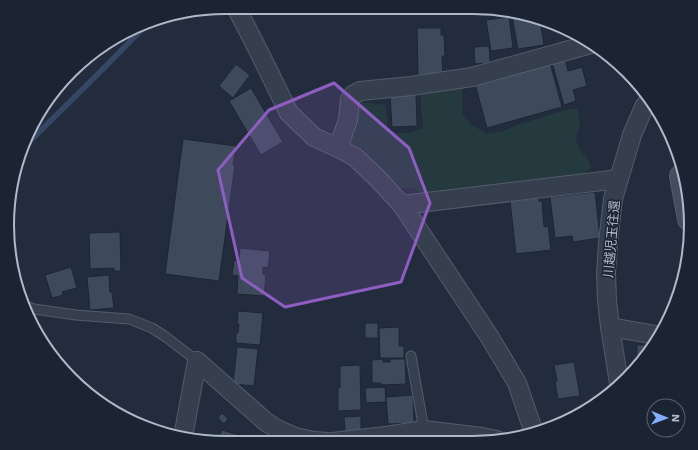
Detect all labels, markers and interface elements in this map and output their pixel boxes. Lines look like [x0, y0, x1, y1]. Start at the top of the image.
street label: 川越児玉往還 [601, 200, 622, 279]
north arrow [646, 398, 686, 438]
text: N [669, 414, 682, 422]

